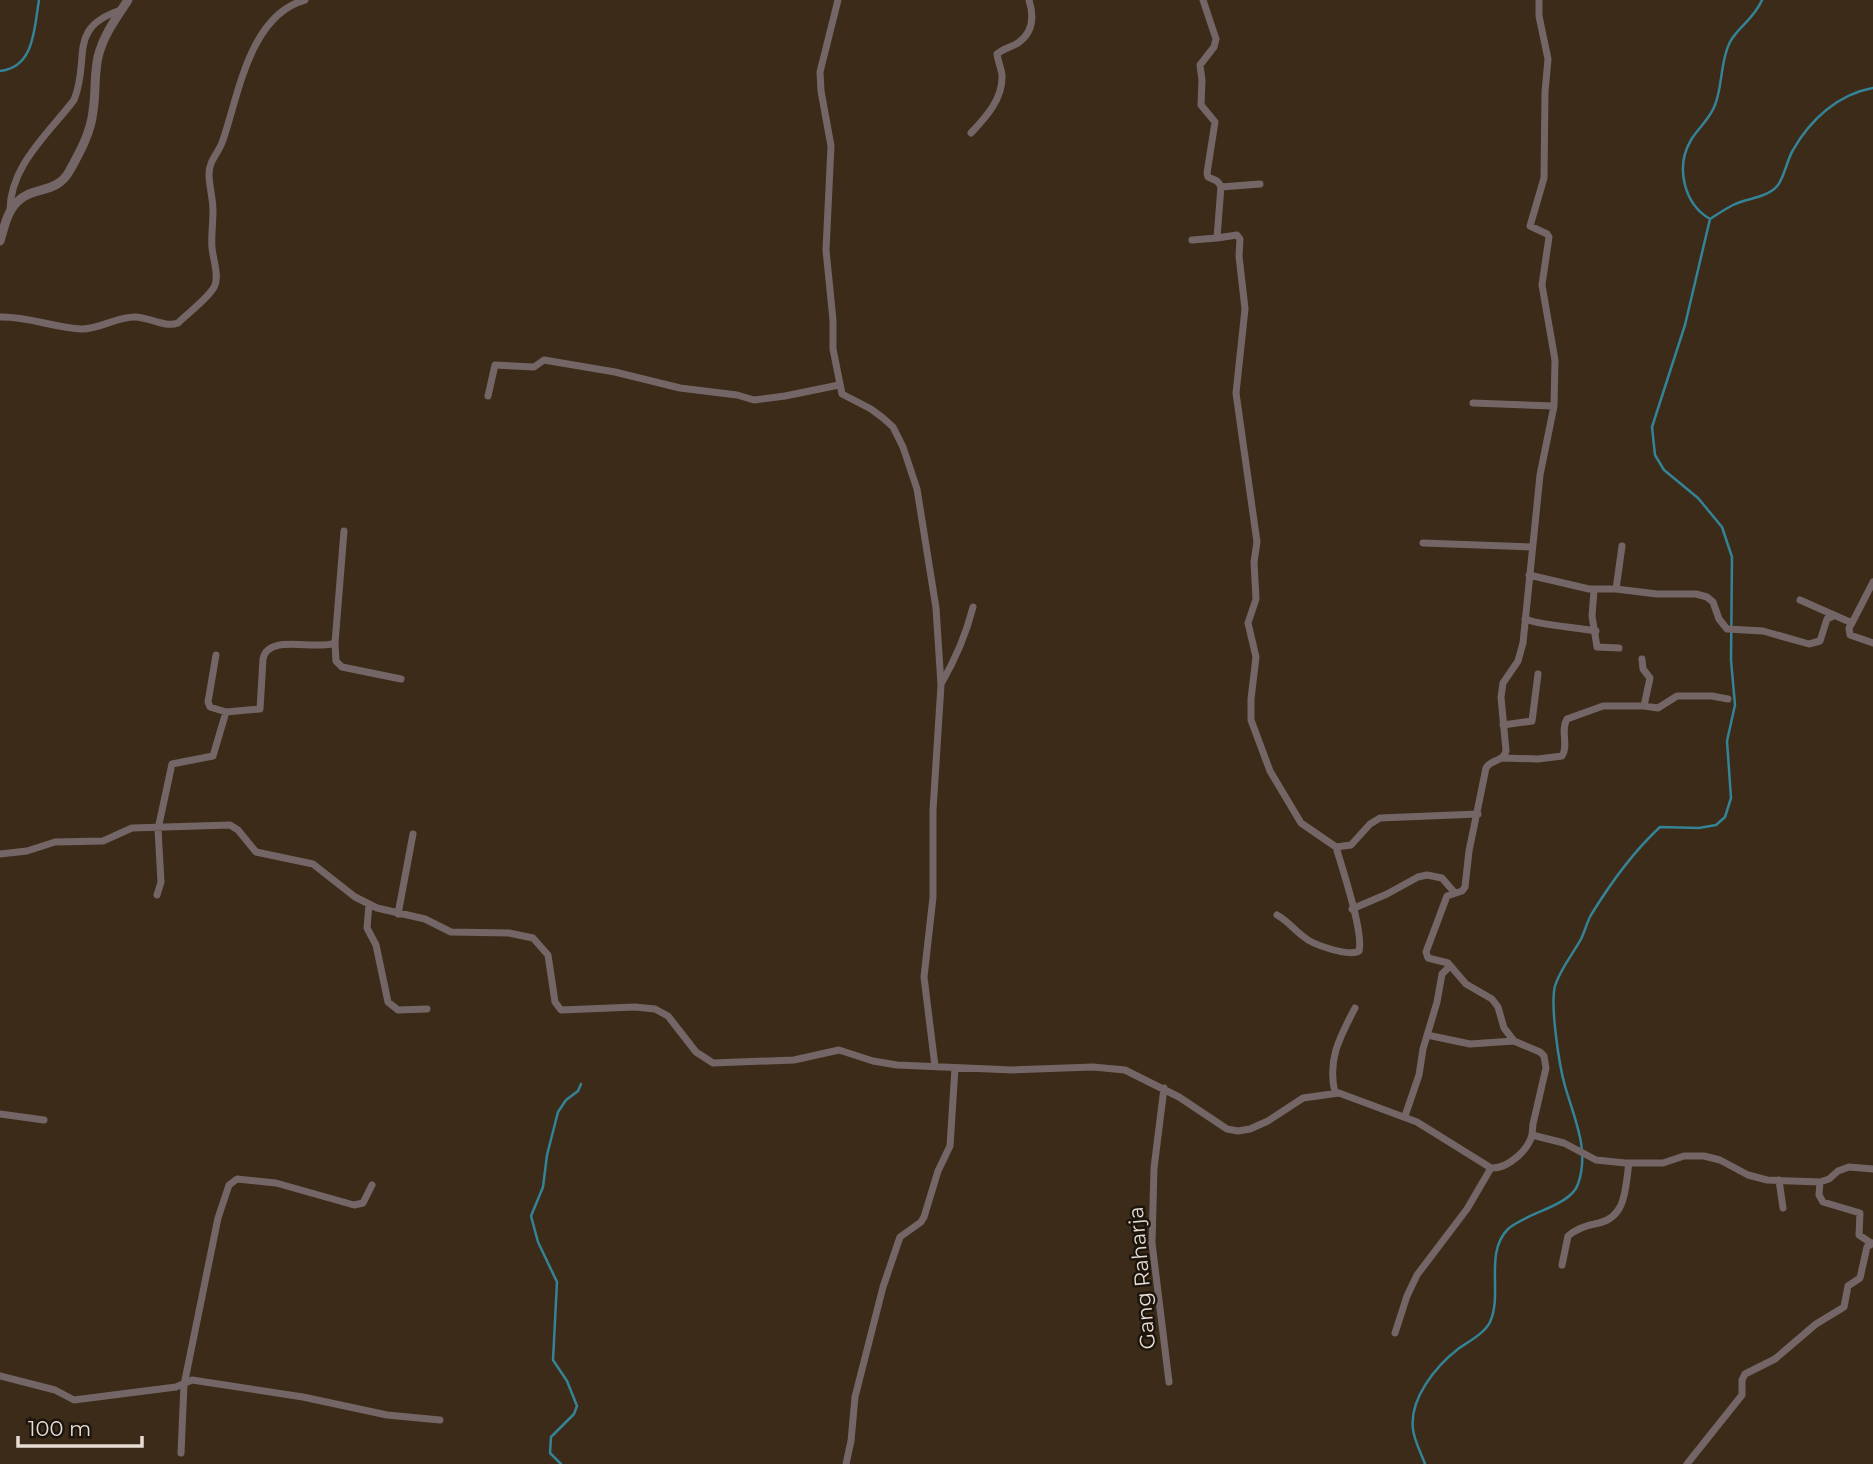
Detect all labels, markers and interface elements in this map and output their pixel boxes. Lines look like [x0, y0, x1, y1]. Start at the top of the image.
street label: Gang Raharja [1123, 1206, 1160, 1351]
scale bar [18, 1404, 142, 1448]
text: 100 m [28, 1416, 91, 1441]

